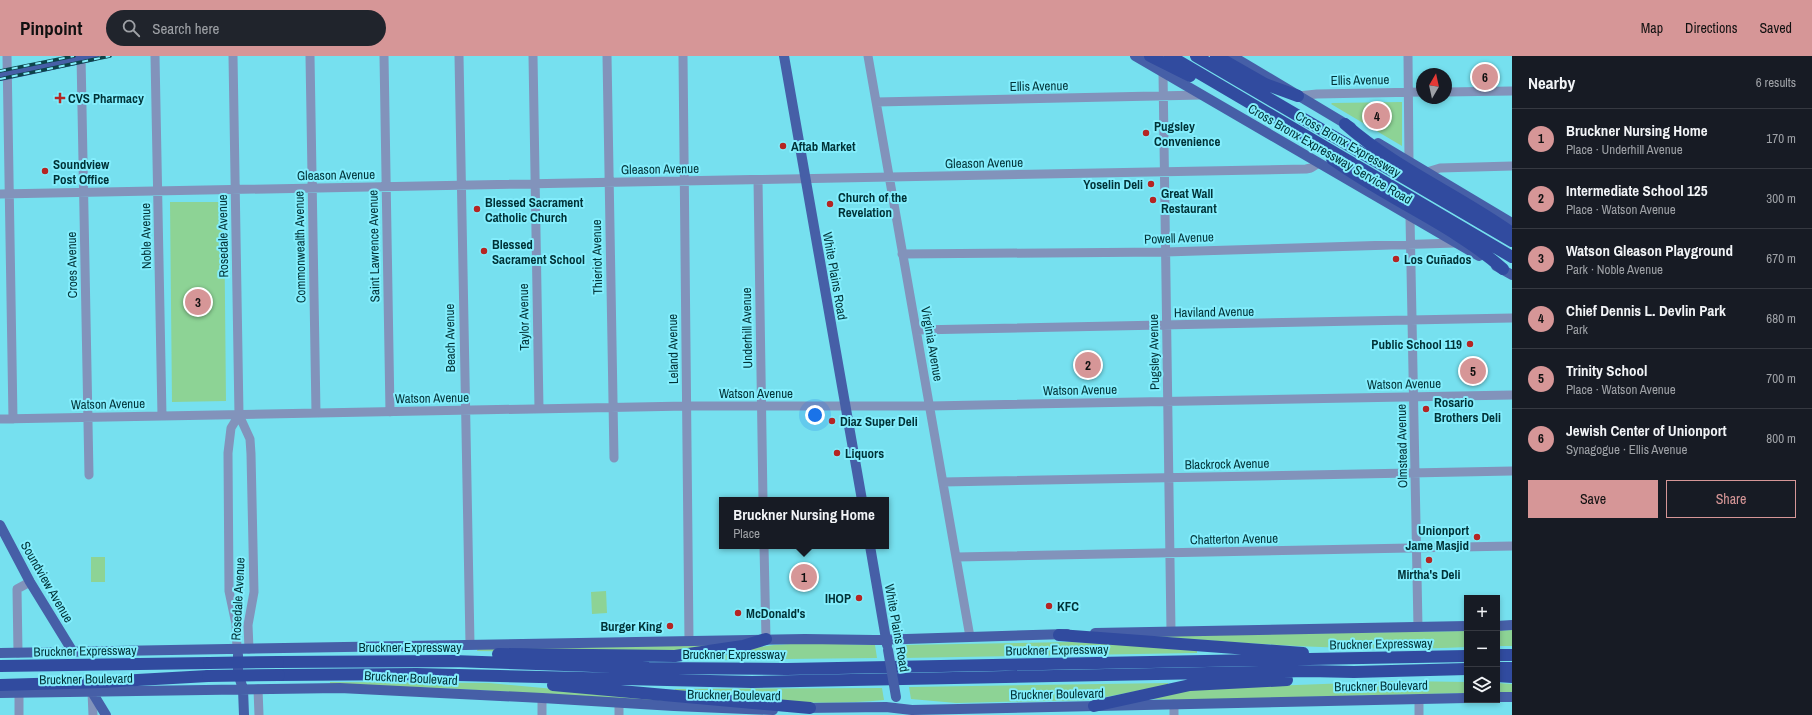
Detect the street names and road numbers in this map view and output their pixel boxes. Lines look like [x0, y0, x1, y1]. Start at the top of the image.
street label: Ellis Avenue [1331, 71, 1389, 89]
street label: Ellis Avenue [1010, 77, 1068, 95]
street label: Cross Bronx Expressway Service Road [1245, 100, 1415, 208]
street label: Cross Bronx Expressway [1292, 107, 1404, 181]
street label: Gleason Avenue [945, 154, 1023, 172]
street label: Gleason Avenue [621, 160, 699, 178]
street label: Gleason Avenue [297, 166, 375, 184]
street label: Saint Lawrence Avenue [365, 190, 383, 302]
street label: Commonwealth Avenue [291, 191, 309, 303]
street label: Rosedale Avenue [214, 194, 232, 278]
street label: Noble Avenue [137, 203, 155, 269]
street label: Thieriot Avenue [588, 219, 606, 295]
street label: Powell Avenue [1144, 228, 1214, 248]
street label: Croes Avenue [63, 231, 81, 299]
street label: White Plains Road [819, 231, 851, 321]
street label: Taylor Avenue [515, 283, 533, 351]
street label: Underhill Avenue [738, 287, 756, 369]
street label: Beach Avenue [441, 303, 459, 372]
street label: Haviland Avenue [1174, 303, 1254, 321]
street label: Virginia Avenue [917, 305, 947, 383]
street label: Leland Avenue [664, 314, 682, 384]
street label: Pugsley Avenue [1145, 314, 1163, 390]
street label: Watson Avenue [1367, 375, 1441, 393]
street label: Watson Avenue [1043, 381, 1117, 399]
street label: Watson Avenue [719, 385, 793, 402]
street label: Watson Avenue [395, 389, 469, 407]
street label: Watson Avenue [71, 395, 145, 413]
street label: Olmstead Avenue [1393, 404, 1411, 488]
street label: Blackrock Avenue [1185, 455, 1269, 473]
street label: Chatterton Avenue [1190, 530, 1278, 548]
street label: Soundview Avenue [17, 538, 77, 626]
street label: Rosedale Avenue [227, 557, 249, 641]
street label: White Plains Road [881, 583, 913, 673]
street label: Bruckner Expressway [1329, 635, 1433, 653]
street label: Bruckner Expressway [358, 639, 462, 656]
street label: Bruckner Expressway [1005, 641, 1109, 659]
street label: Bruckner Expressway [33, 642, 137, 660]
street label: Bruckner Expressway [682, 646, 786, 663]
street label: Bruckner Boulevard [364, 667, 458, 689]
street label: Bruckner Boulevard [39, 670, 133, 688]
street label: Bruckner Boulevard [1334, 677, 1428, 695]
street label: Bruckner Boulevard [1010, 685, 1104, 703]
street label: Bruckner Boulevard [687, 686, 781, 704]

